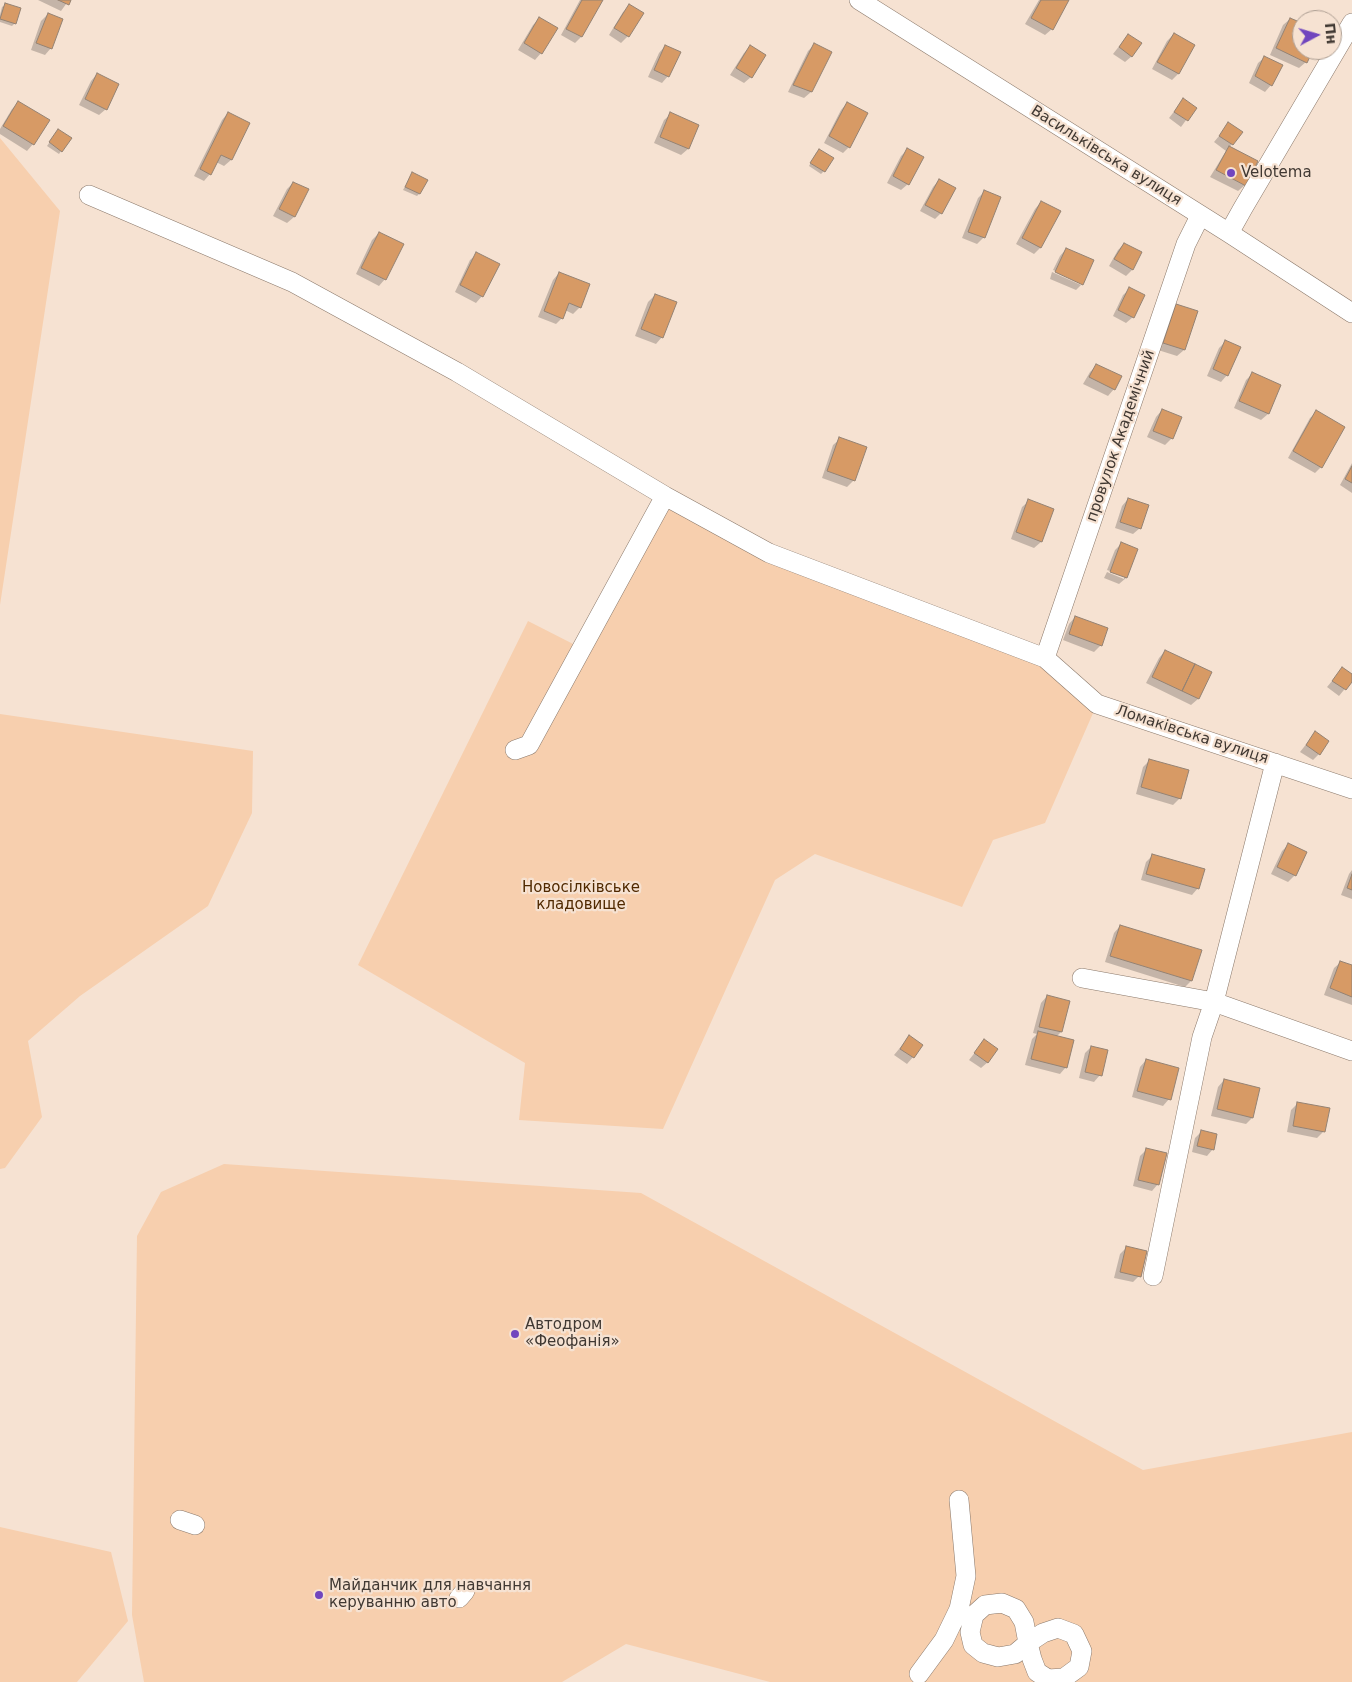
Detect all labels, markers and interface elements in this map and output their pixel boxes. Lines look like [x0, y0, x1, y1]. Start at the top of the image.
north arrow [1292, 10, 1342, 60]
text: Пн [1322, 22, 1340, 45]
street label: Васильківська вулиця [1027, 102, 1185, 210]
place label: Velotema [1241, 164, 1312, 182]
marker: Velotema [1225, 167, 1237, 179]
street label: провулок Академічний [1083, 348, 1159, 524]
street label: Ломаківська вулиця [1113, 702, 1271, 768]
park label: Новосілківське кладовище [522, 879, 640, 914]
place label: Автодром «Феофанія» [525, 1316, 620, 1351]
marker: Автодром «Феофанія» [509, 1328, 521, 1340]
place label: Майданчик для навчання керуванню авто [329, 1577, 531, 1612]
marker: Майданчик для навчання керуванню авто [313, 1589, 325, 1601]

